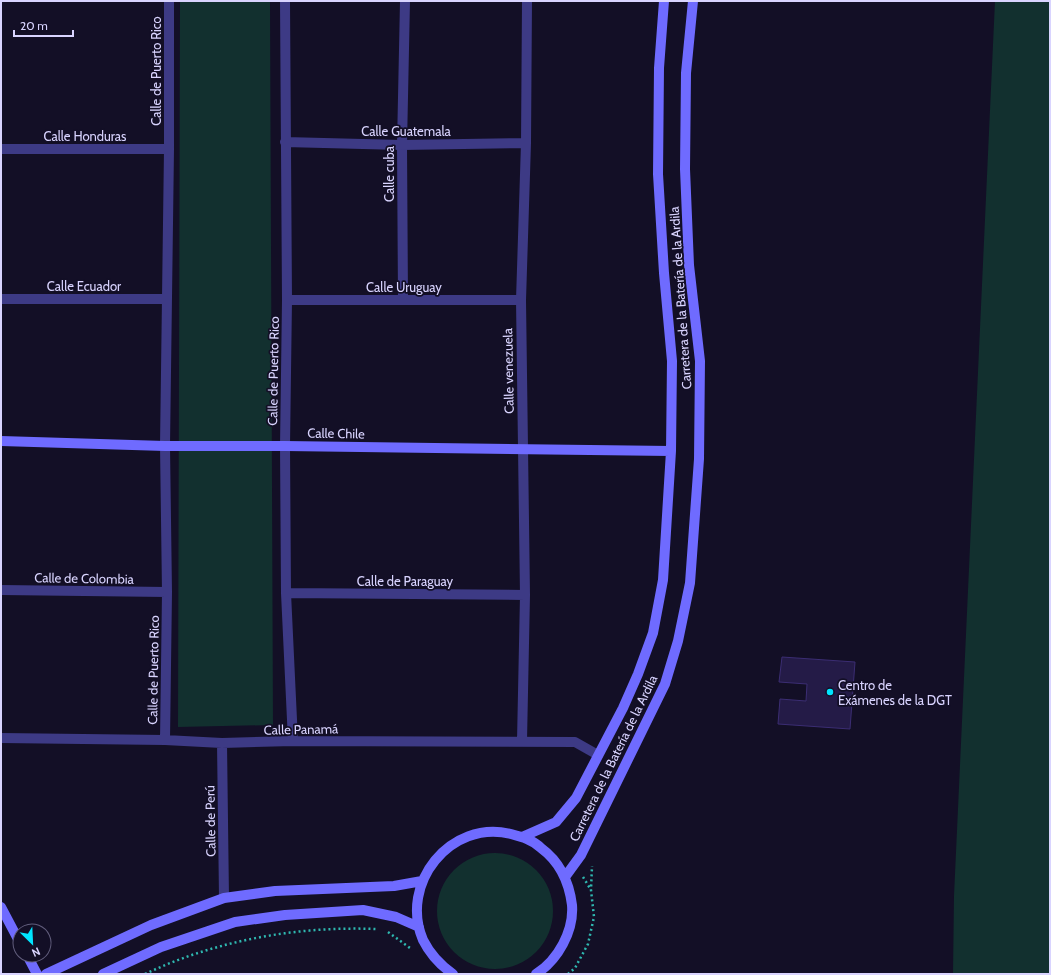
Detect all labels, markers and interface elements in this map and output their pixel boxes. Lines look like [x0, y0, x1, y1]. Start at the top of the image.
scale bar [14, 12, 73, 38]
street label: Calle de Puerto Rico [148, 16, 164, 126]
text: 20 m [20, 18, 48, 33]
street label: Calle Guatemala [361, 123, 451, 139]
street label: Calle Honduras [44, 128, 127, 144]
street label: Calle cuba [381, 145, 397, 202]
street label: Carretera de la Batería de la Ardila [666, 205, 694, 390]
street label: Calle Ecuador [47, 278, 122, 294]
street label: Calle Uruguay [366, 279, 442, 295]
street label: Calle de Puerto Rico [264, 316, 282, 426]
street label: Calle venezuela [499, 327, 517, 414]
street label: Calle Chile [307, 425, 365, 442]
street label: Calle de Colombia [34, 569, 135, 587]
street label: Calle de Paraguay [357, 573, 454, 589]
street label: Calle de Puerto Rico [144, 615, 162, 725]
street label: Carretera de la Batería de la Ardila [566, 671, 661, 844]
place label: Centro de Exámenes de la DGT [838, 677, 952, 708]
marker: Centro de Exámenes de la DGT [825, 687, 835, 697]
street label: Calle Panamá [264, 720, 339, 738]
street label: Calle de Perú [201, 785, 219, 857]
north arrow [12, 923, 52, 963]
text: N [30, 944, 42, 960]

